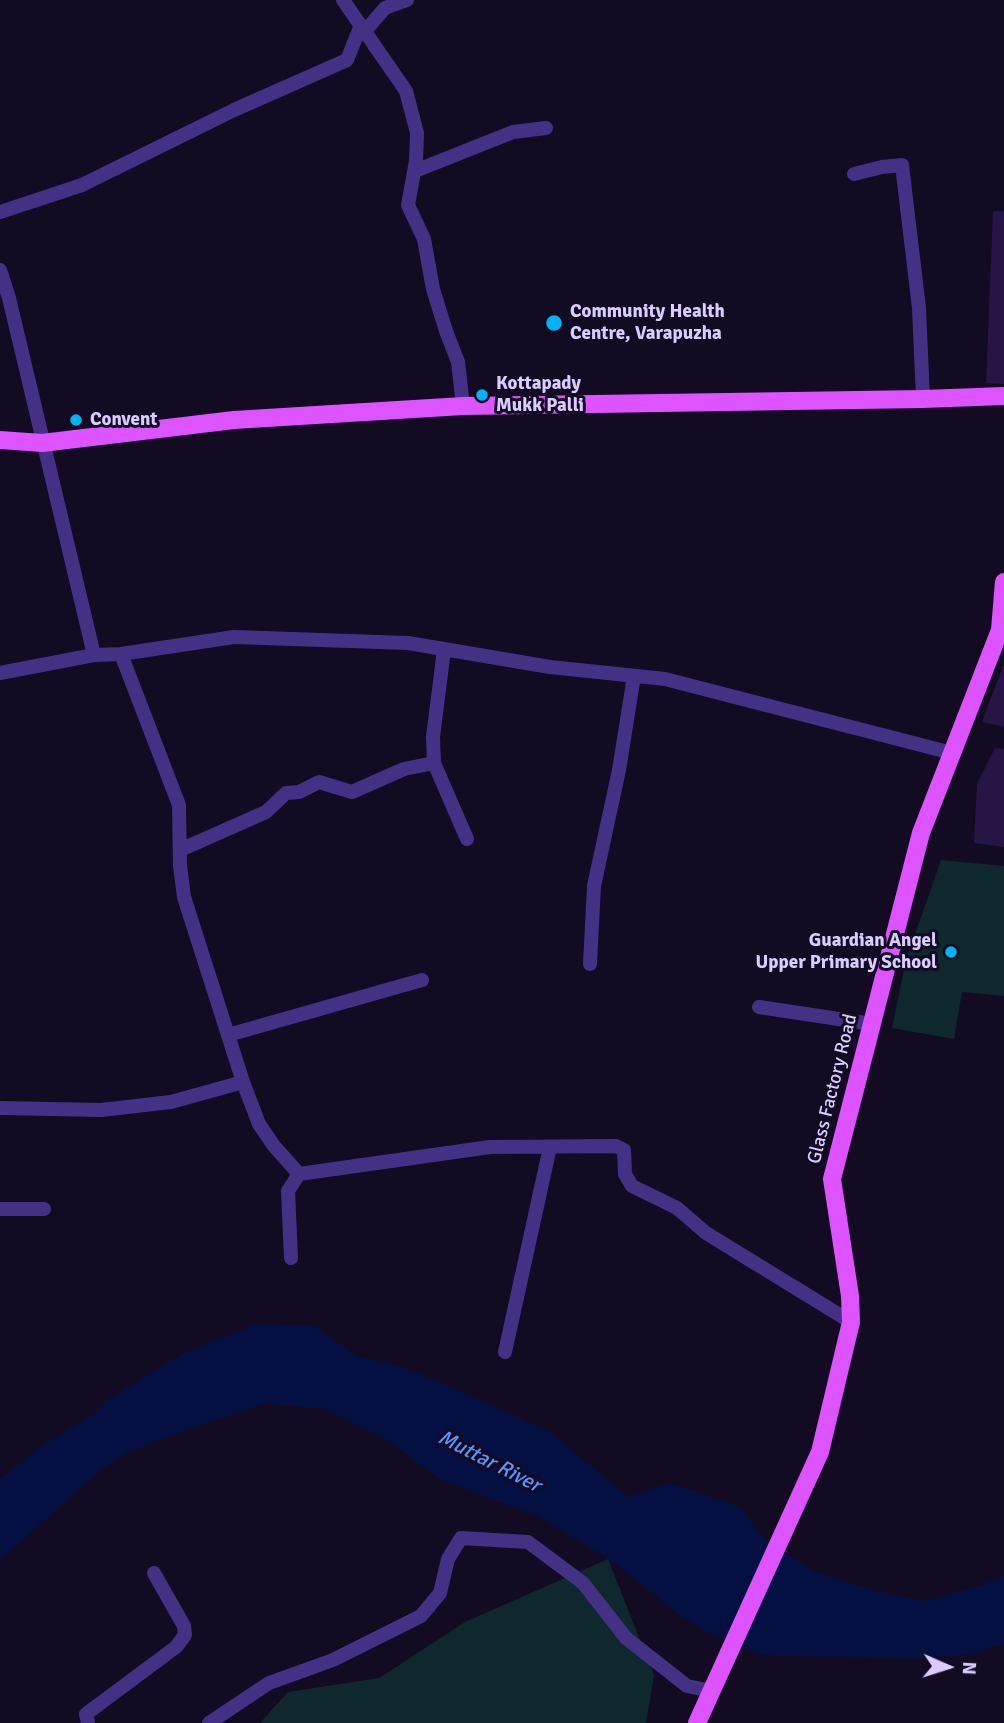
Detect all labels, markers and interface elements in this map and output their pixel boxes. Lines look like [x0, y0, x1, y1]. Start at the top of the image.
place label: Community Health Centre, Varapuzha [570, 301, 725, 345]
marker: Community Health Centre, Varapuzha [544, 313, 564, 333]
place label: Kottapady Mukk Palli [496, 373, 584, 417]
marker: Kottapady Mukk Palli [474, 387, 490, 403]
place label: Convent [90, 409, 157, 431]
marker: Convent [68, 412, 84, 428]
place label: Guardian Angel Upper Primary School [755, 930, 937, 974]
marker: Guardian Angel Upper Primary School [943, 944, 959, 960]
street label: Glass Factory Road [803, 1012, 863, 1166]
water label: Muttar River [433, 1425, 545, 1499]
north arrow [913, 1632, 983, 1702]
text: N [957, 1661, 981, 1675]

